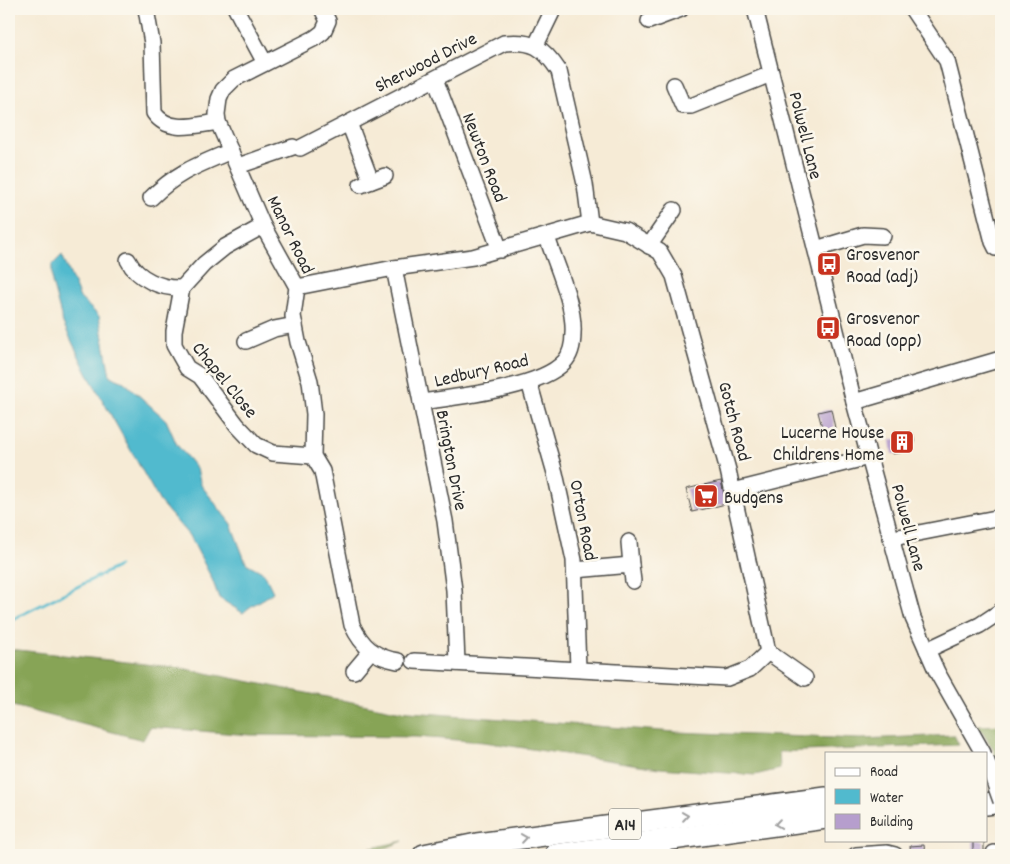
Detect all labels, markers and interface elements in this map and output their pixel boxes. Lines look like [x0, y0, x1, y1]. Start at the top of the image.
street label: Sherwood Drive [371, 27, 482, 101]
street label: Polwell Lane [780, 89, 828, 182]
street label: Newton Road [453, 109, 512, 207]
street label: Manor Road [258, 192, 319, 279]
place label: Grosvenor Road (adj) [846, 243, 920, 292]
bus stop icon: Grosvenor Road (adj) [816, 251, 842, 277]
place label: Grosvenor Road (opp) [846, 307, 922, 356]
bus stop icon: Grosvenor Road (opp) [815, 315, 841, 341]
street label: Chapel Close [184, 337, 263, 425]
street label: Ledbury Road [432, 348, 532, 396]
street label: Gotch Road [709, 379, 756, 465]
street label: Brington Drive [427, 408, 473, 513]
place label: Lucerne House Childrens Home [773, 421, 884, 470]
building icon: Lucerne House Childrens Home [889, 429, 915, 455]
street label: Orton Road [560, 478, 603, 564]
street label: Polwell Lane [882, 481, 931, 575]
supermarket icon: Budgens [693, 483, 719, 509]
place label: Budgens [724, 486, 784, 513]
legend [825, 752, 988, 842]
text: Road [870, 762, 898, 784]
text: Water [870, 788, 904, 810]
road number: A14 [609, 809, 641, 840]
one-way arrow [681, 811, 689, 822]
text: Building [870, 812, 913, 834]
one-way arrow [774, 818, 782, 829]
one-way arrow [520, 833, 528, 843]

